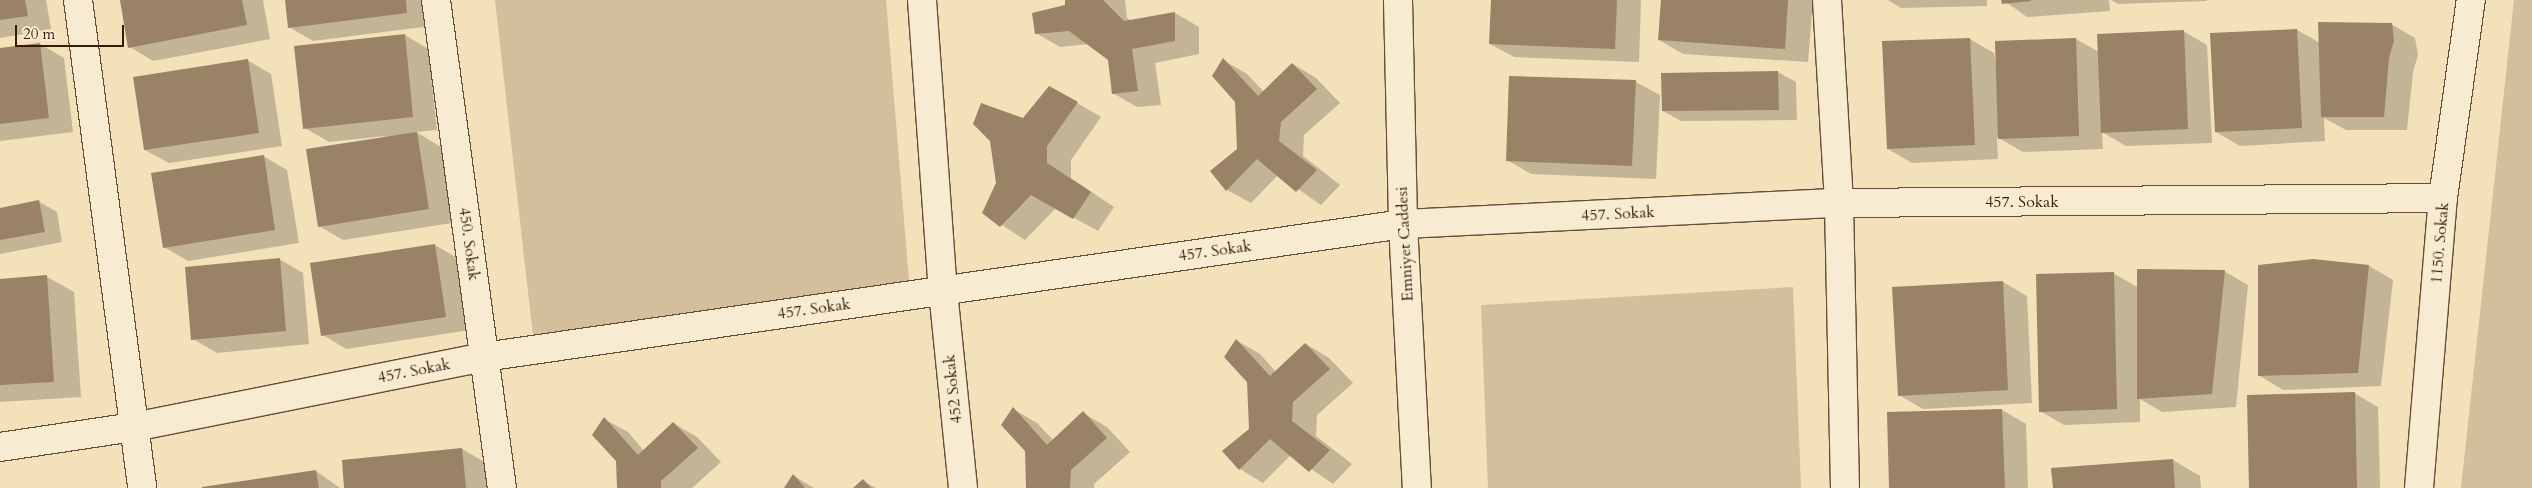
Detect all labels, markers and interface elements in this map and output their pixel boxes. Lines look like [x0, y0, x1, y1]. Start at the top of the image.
scale bar [18, 15, 126, 47]
text: 20 m [23, 24, 55, 44]
street label: Emniyet Caddesi [1392, 186, 1418, 302]
street label: 457. Sokak [1985, 192, 2059, 212]
street label: 1150. Sokak [2427, 201, 2453, 285]
street label: 457. Sokak [1581, 202, 1655, 226]
street label: 450. Sokak [454, 206, 484, 282]
street label: 457. Sokak [1177, 236, 1253, 266]
street label: 457. Sokak [776, 294, 852, 324]
street label: 452 Sokak [940, 353, 966, 425]
street label: 457. Sokak [376, 355, 452, 387]

